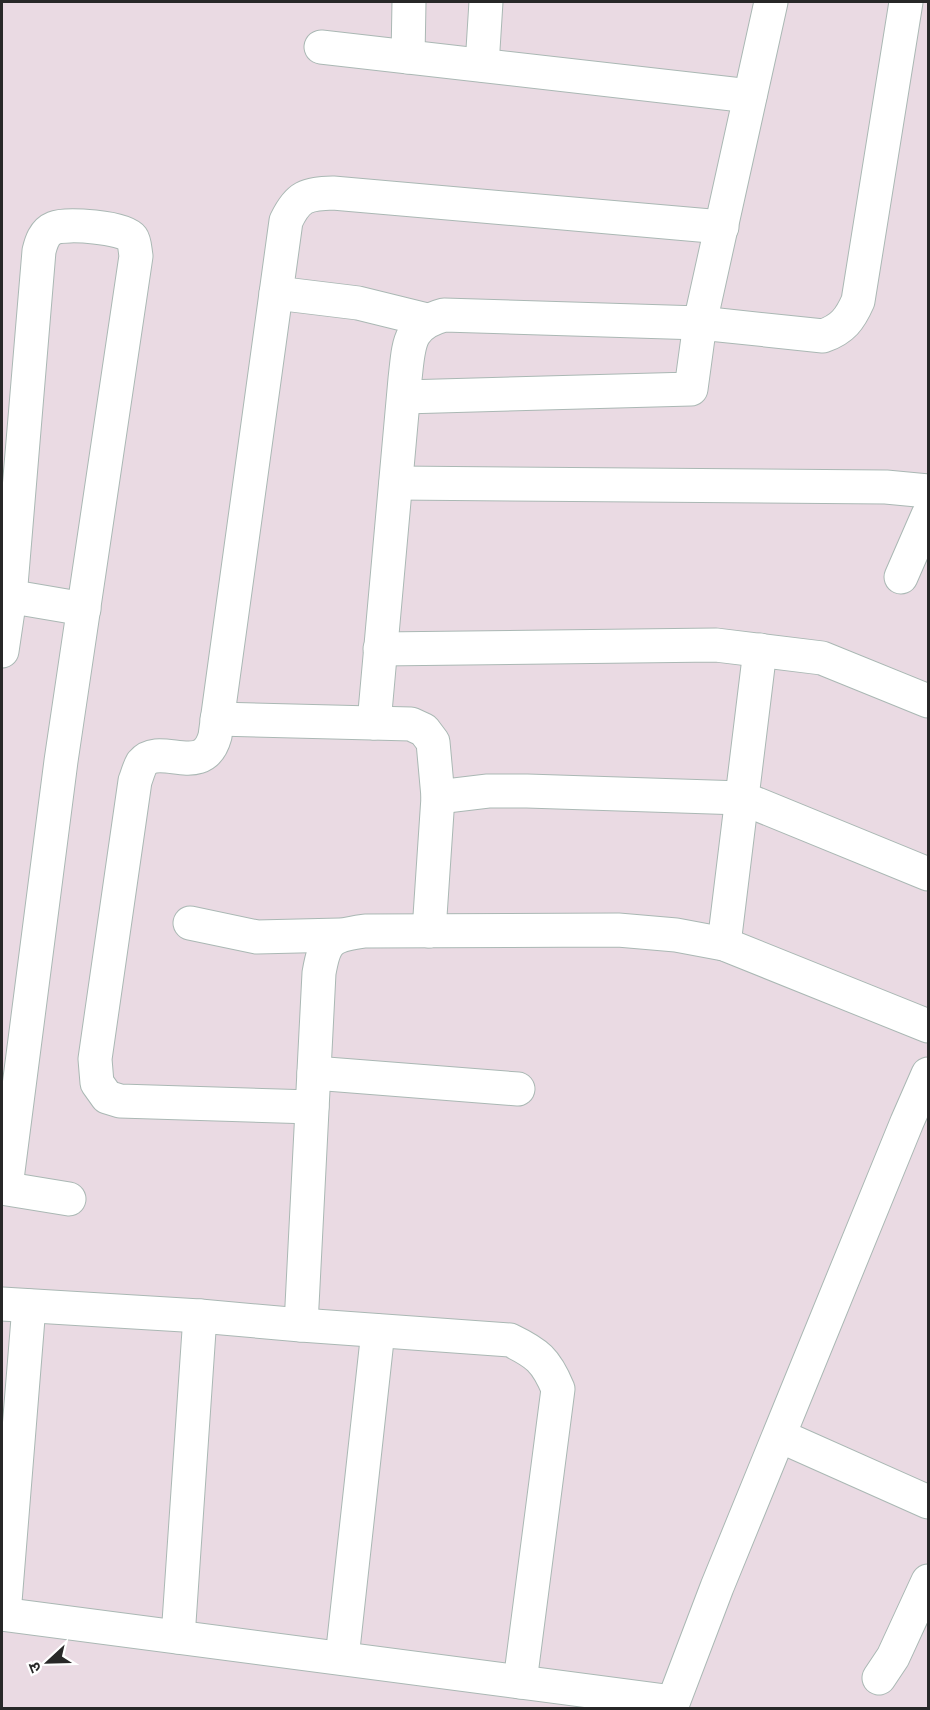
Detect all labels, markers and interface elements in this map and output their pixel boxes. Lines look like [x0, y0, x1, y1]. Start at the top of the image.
north arrow [18, 1632, 78, 1692]
text: उ [23, 1659, 44, 1676]

